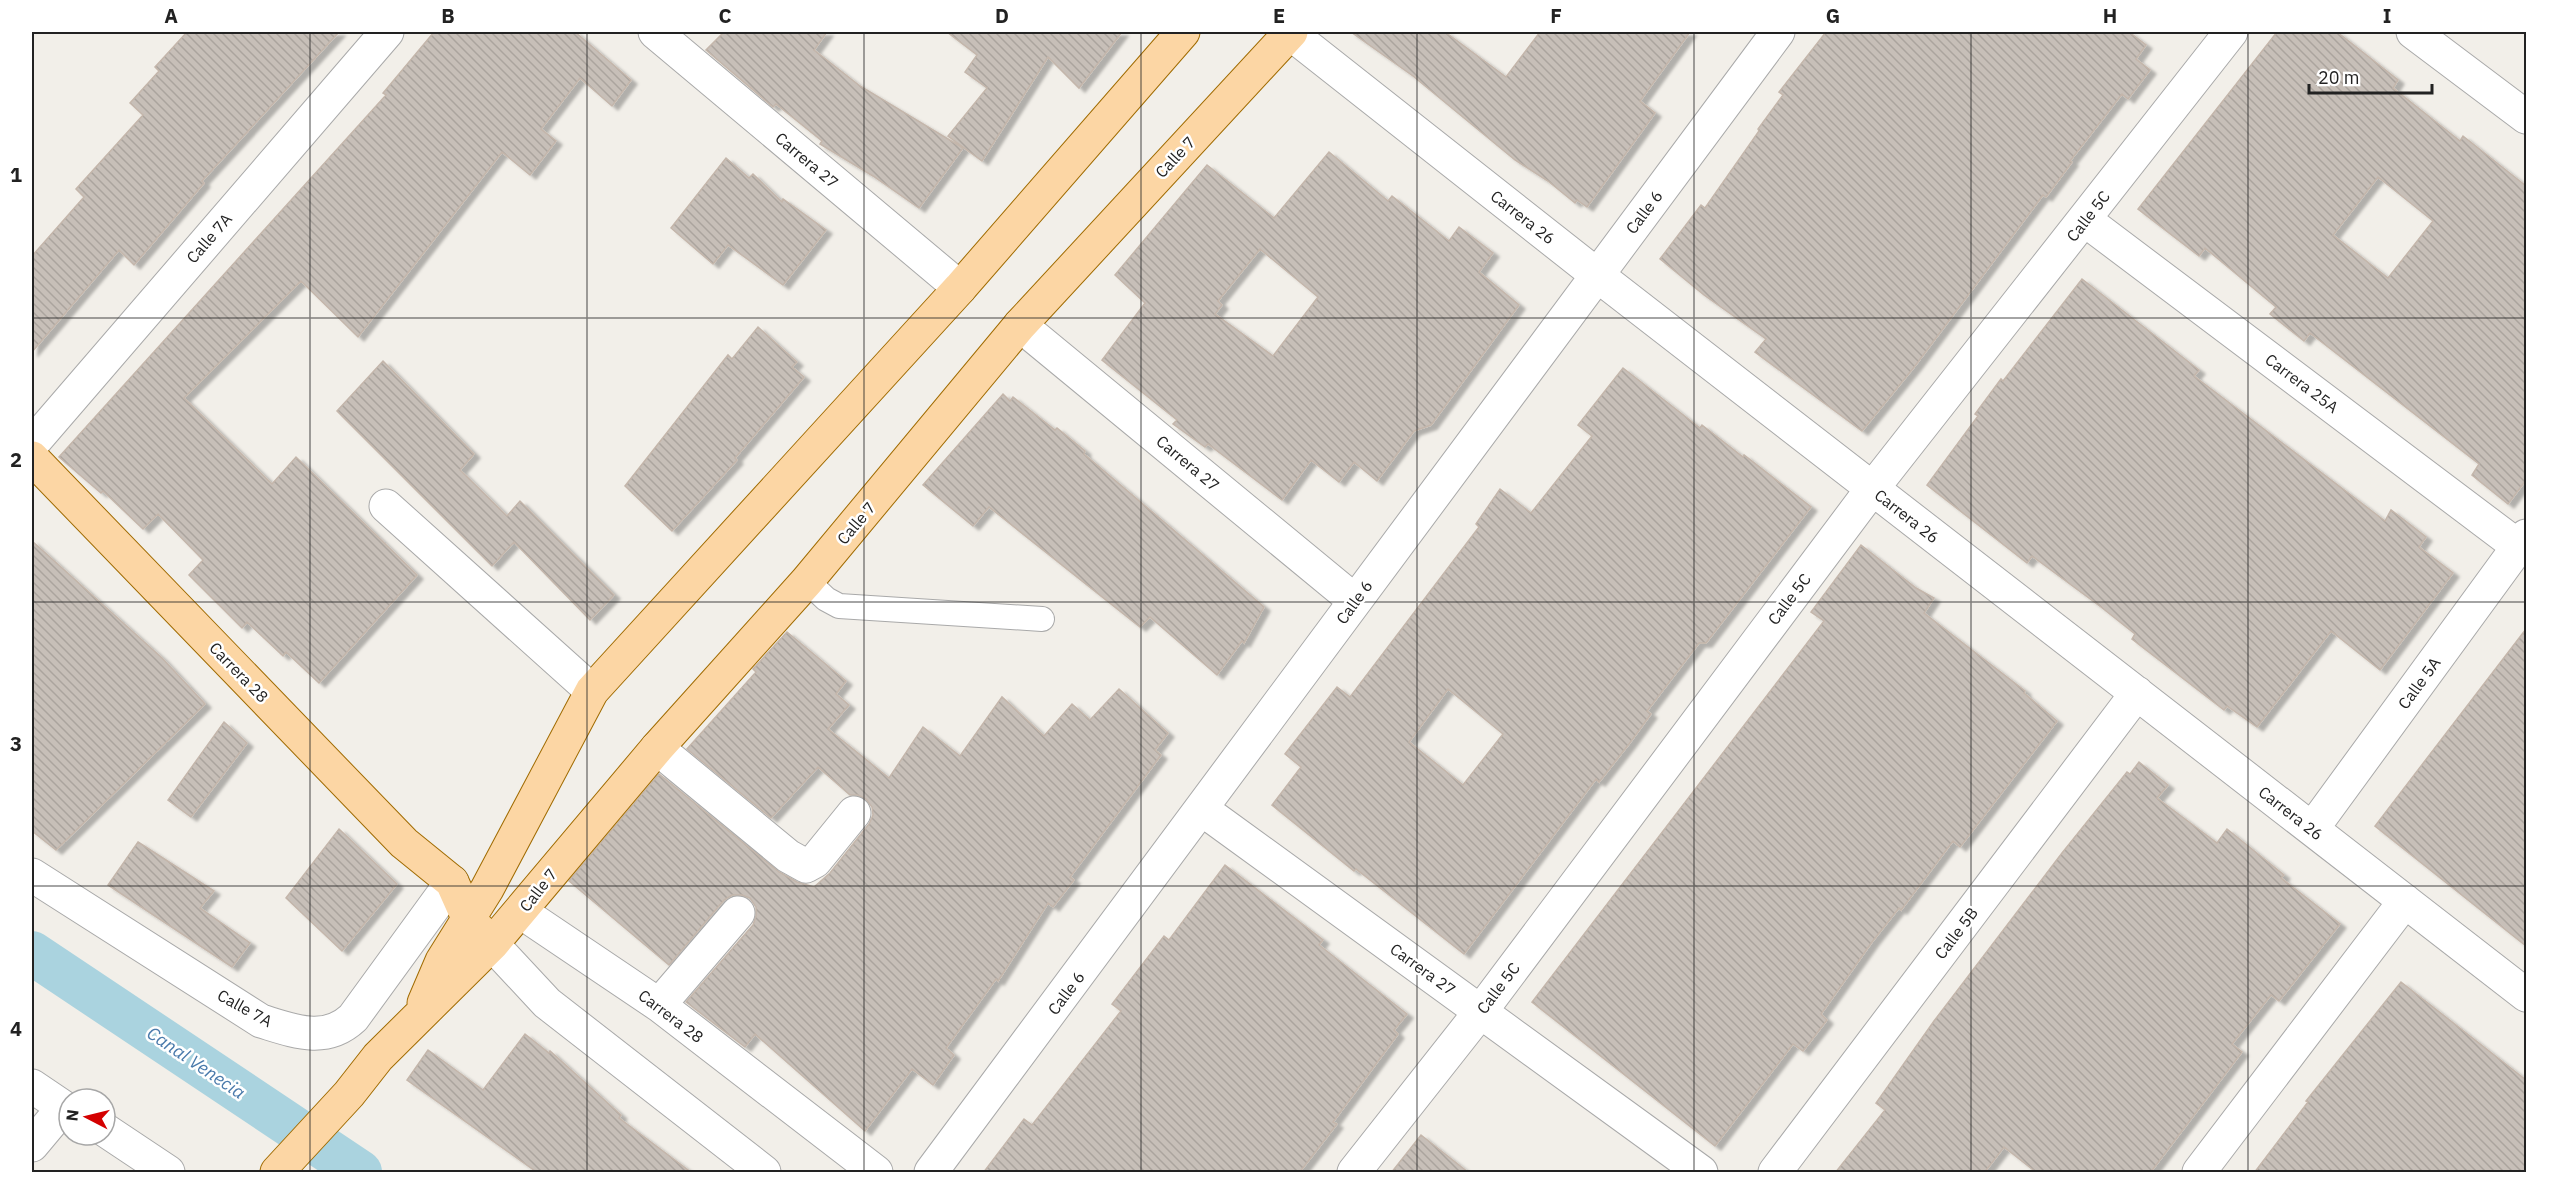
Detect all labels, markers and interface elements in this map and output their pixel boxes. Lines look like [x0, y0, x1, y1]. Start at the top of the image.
text: A [164, 2, 178, 29]
text: B [441, 2, 455, 29]
text: C [718, 2, 732, 29]
text: D [995, 2, 1009, 29]
text: E [1273, 2, 1285, 29]
text: F [1550, 2, 1562, 29]
text: G [1826, 2, 1840, 29]
text: H [2103, 2, 2117, 29]
text: I [2383, 2, 2391, 29]
scale bar [2309, 57, 2432, 95]
text: 20 m [2318, 66, 2360, 89]
street label: Carrera 27 [771, 128, 843, 192]
street label: Calle 7 [1151, 132, 1199, 182]
text: 1 [10, 161, 22, 188]
street label: Carrera 26 [1487, 186, 1559, 248]
street label: Calle 6 [1621, 186, 1667, 238]
street label: Calle 5C [2062, 186, 2114, 245]
street label: Calle 7A [182, 209, 236, 267]
street label: Carrera 25A [2261, 349, 2343, 417]
street label: Carrera 27 [1152, 431, 1224, 495]
text: 2 [10, 446, 22, 473]
street label: Carrera 26 [1871, 485, 1943, 547]
street label: Calle 7 [833, 498, 879, 548]
street label: Calle 5C [1763, 569, 1815, 629]
street label: Calle 6 [1331, 576, 1377, 628]
street label: Carrera 28 [205, 638, 273, 706]
street label: Calle 5A [2393, 653, 2445, 713]
text: 3 [10, 730, 22, 757]
street label: Carrera 26 [2255, 782, 2327, 844]
street label: Calle 7 [515, 864, 561, 916]
street label: Calle 5B [1930, 903, 1982, 963]
street label: Carrera 27 [1386, 938, 1460, 1000]
street label: Calle 5C [1472, 958, 1524, 1018]
street label: Calle 6 [1043, 967, 1089, 1019]
street label: Calle 7A [214, 985, 276, 1031]
street label: Carrera 28 [635, 985, 707, 1047]
text: 4 [10, 1015, 22, 1042]
water label: Canal Venecia [143, 1021, 250, 1104]
north arrow [57, 1087, 117, 1147]
text: N [61, 1108, 83, 1122]

